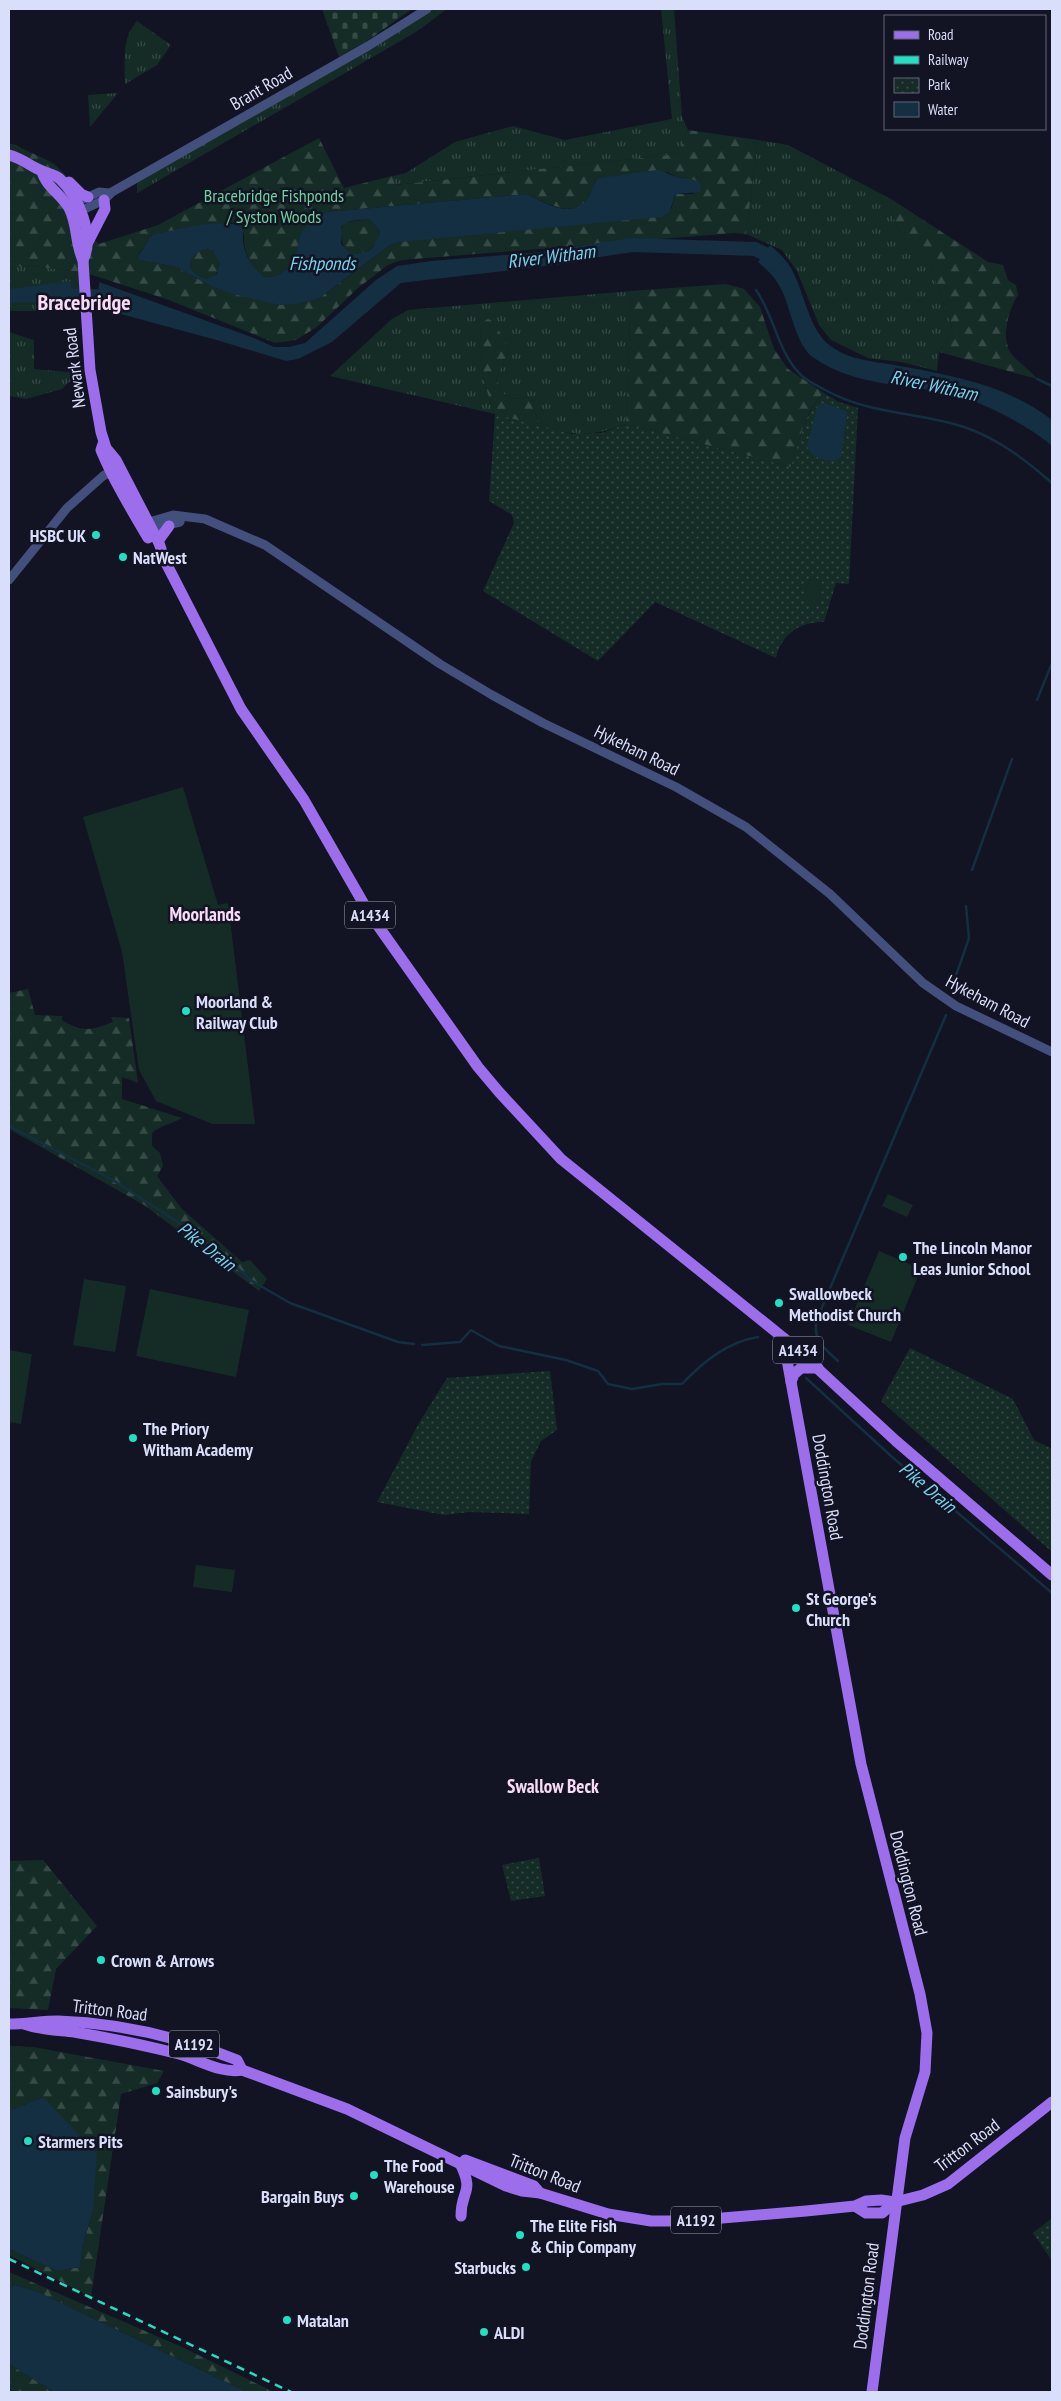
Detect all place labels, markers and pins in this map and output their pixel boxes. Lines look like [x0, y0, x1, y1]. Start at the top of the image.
place label: HSBC UK [30, 524, 87, 547]
marker: HSBC UK [90, 529, 102, 541]
place label: NatWest [133, 546, 187, 569]
marker: NatWest [117, 551, 129, 563]
place label: Moorland & Railway Club [196, 990, 278, 1034]
marker: Moorland & Railway Club [180, 1005, 192, 1017]
place label: The Lincoln Manor Leas Junior School [913, 1236, 1032, 1280]
marker: The Lincoln Manor Leas Junior School [897, 1251, 909, 1263]
place label: Swallowbeck Methodist Church [789, 1282, 901, 1326]
marker: Swallowbeck Methodist Church [773, 1297, 785, 1309]
place label: The Priory Witham Academy [142, 1417, 254, 1461]
marker: The Priory Witham Academy [127, 1432, 139, 1444]
place label: St George's Church [806, 1587, 877, 1631]
marker: St George's Church [790, 1602, 802, 1614]
place label: Crown & Arrows [111, 1949, 214, 1972]
marker: Crown & Arrows [95, 1954, 107, 1966]
place label: Sainsbury's [166, 2080, 237, 2103]
marker: Sainsbury's [150, 2085, 162, 2097]
place label: Starmers Pits [38, 2130, 123, 2153]
marker: Starmers Pits [22, 2135, 34, 2147]
place label: The Food Warehouse [383, 2154, 455, 2198]
marker: The Food Warehouse [368, 2169, 380, 2181]
place label: Bargain Buys [261, 2185, 344, 2208]
marker: Bargain Buys [348, 2190, 360, 2202]
place label: The Elite Fish & Chip Company [530, 2214, 637, 2258]
marker: The Elite Fish & Chip Company [514, 2229, 526, 2241]
place label: Starbucks [454, 2256, 516, 2279]
marker: Starbucks [520, 2261, 532, 2273]
place label: Matalan [297, 2309, 349, 2332]
marker: Matalan [281, 2314, 293, 2326]
place label: ALDI [493, 2321, 525, 2344]
marker: ALDI [478, 2326, 490, 2338]

